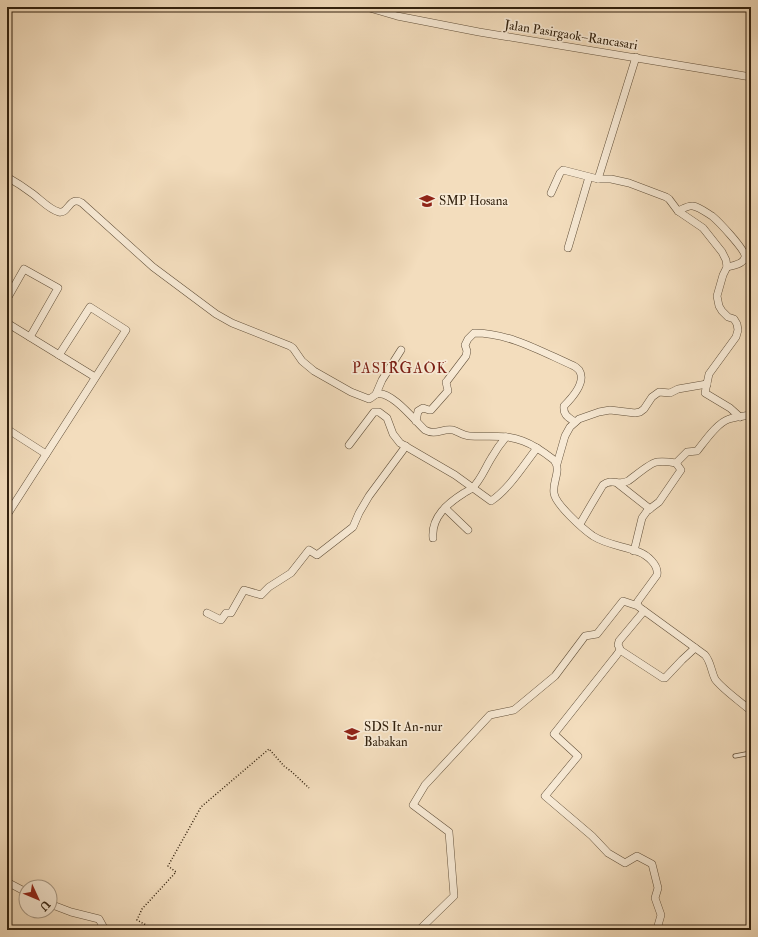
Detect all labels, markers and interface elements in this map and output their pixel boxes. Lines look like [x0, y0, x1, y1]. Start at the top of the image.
street label: Jalan Pasirgaok–Rancasari [502, 16, 639, 54]
school or university icon: SMP Hosana [418, 192, 436, 210]
place label: SMP Hosana [439, 193, 508, 209]
district label: PASIRGAOK [352, 359, 448, 378]
place label: SDS It An-nur Babakan [364, 719, 443, 750]
school or university icon: SDS It An-nur Babakan [343, 725, 361, 743]
north arrow [18, 879, 58, 919]
text: U [36, 898, 53, 914]

